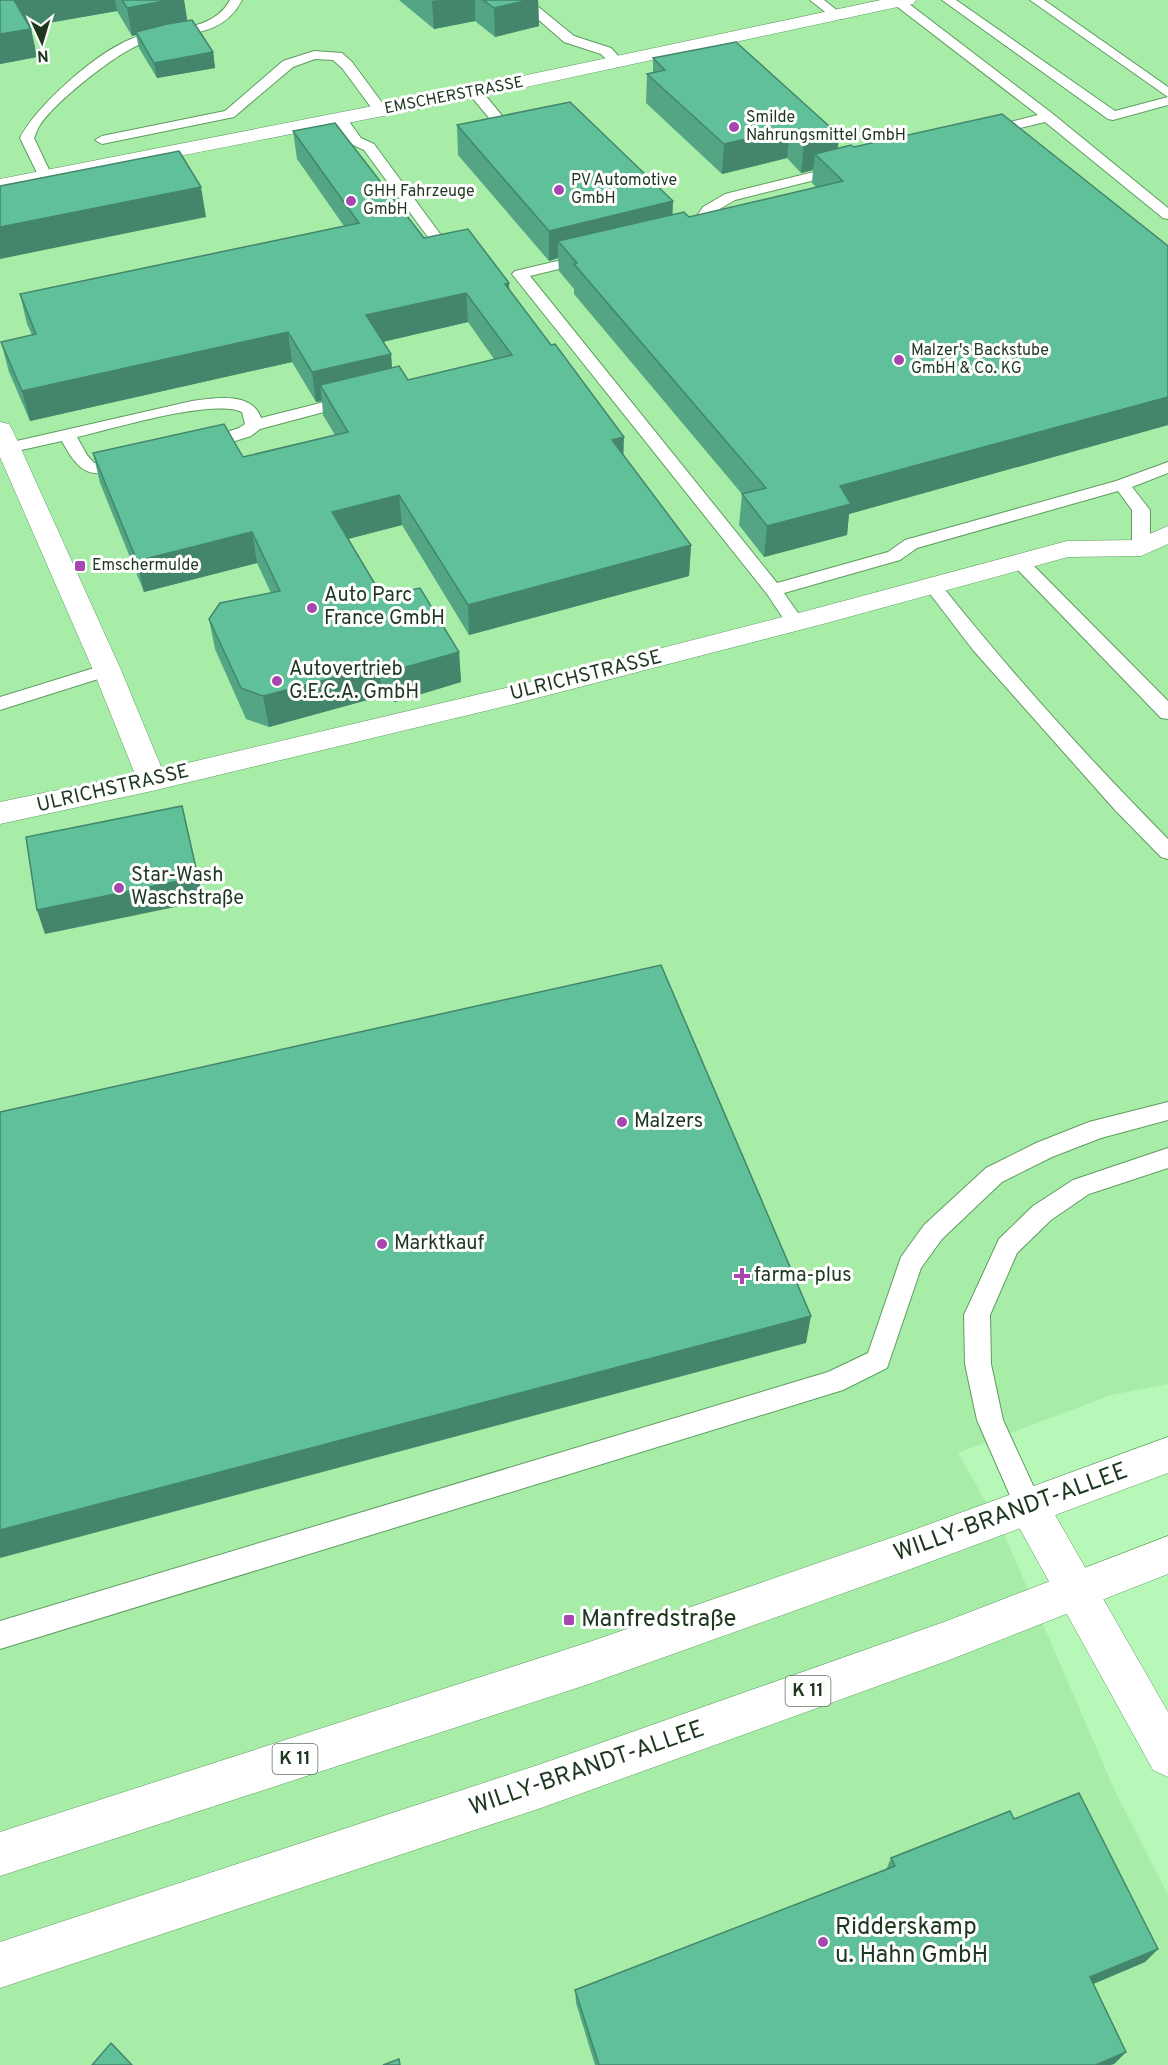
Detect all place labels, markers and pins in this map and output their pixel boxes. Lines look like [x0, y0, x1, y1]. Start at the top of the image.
place label: Smilde Nahrungsmittel GmbH [746, 108, 906, 146]
marker: Smilde Nahrungsmittel GmbH [727, 120, 741, 134]
place label: PV Automotive GmbH [571, 171, 677, 209]
place label: GHH Fahrzeuge GmbH [363, 182, 475, 220]
marker: PV Automotive GmbH [552, 183, 566, 197]
marker: GHH Fahrzeuge GmbH [344, 194, 358, 208]
place label: Malzer's Backstube GmbH & Co. KG [911, 341, 1049, 379]
marker: Malzer's Backstube GmbH & Co. KG [892, 353, 906, 367]
place label: Emschermulde [92, 556, 199, 576]
marker: Emschermulde [73, 559, 87, 573]
place label: Auto Parc France GmbH [324, 583, 445, 632]
marker: Auto Parc France GmbH [305, 601, 319, 615]
place label: Autovertrieb G.E.C.A. GmbH [289, 657, 419, 706]
marker: Autovertrieb G.E.C.A. GmbH [270, 674, 284, 688]
place label: Star-Wash Waschstraße [131, 863, 244, 912]
marker: Star-Wash Waschstraße [112, 881, 126, 895]
place label: Malzers [634, 1109, 703, 1135]
marker: Malzers [615, 1115, 629, 1129]
place label: Marktkauf [394, 1231, 484, 1257]
marker: Marktkauf [375, 1237, 389, 1251]
place label: farma-plus [754, 1263, 852, 1289]
marker: farma-plus [735, 1269, 749, 1283]
place label: Manfredstraße [581, 1605, 736, 1635]
marker: Manfredstraße [562, 1613, 576, 1627]
place label: Ridderskamp u. Hahn GmbH [835, 1913, 988, 1971]
marker: Ridderskamp u. Hahn GmbH [816, 1935, 830, 1949]

